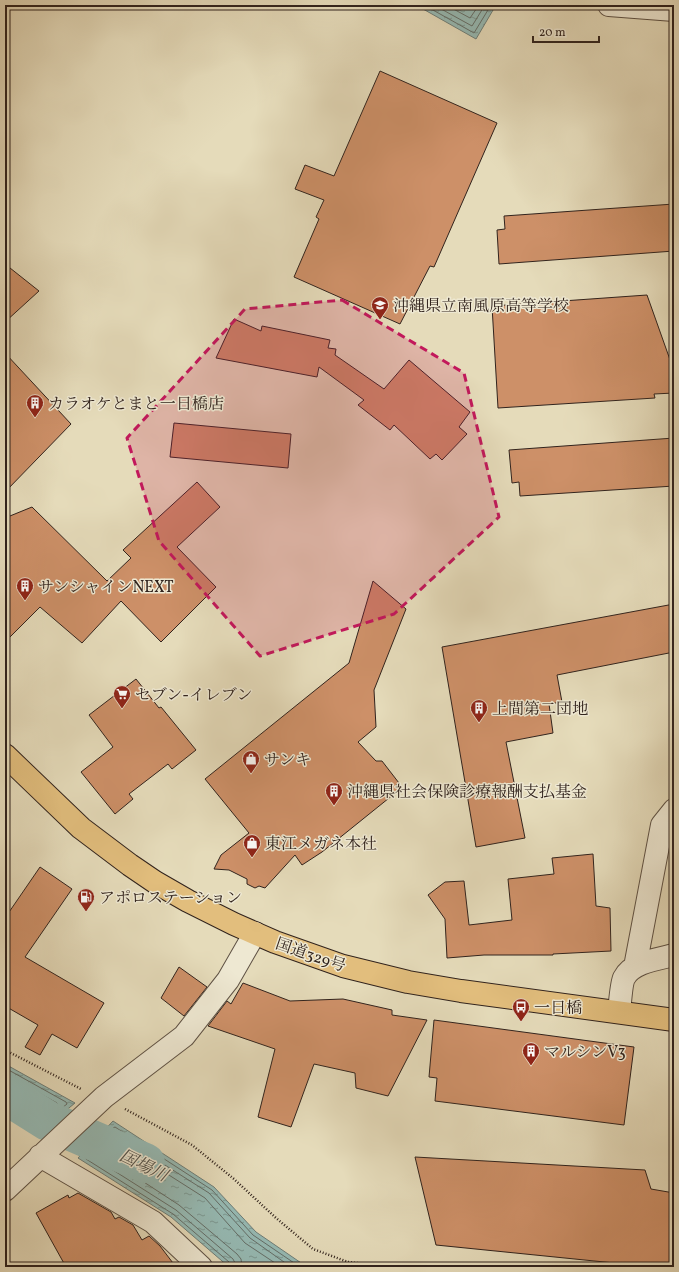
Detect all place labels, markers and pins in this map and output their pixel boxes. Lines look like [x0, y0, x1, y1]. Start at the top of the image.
school or university icon: 沖縄県立南風原高等学校 [370, 295, 390, 320]
place label: 沖縄県立南風原高等学校 [393, 296, 569, 318]
building icon: カラオケとまと一日橋店 [25, 393, 45, 418]
place label: カラオケとまと一日橋店 [48, 394, 224, 416]
building icon: サンシャインNEXT [15, 576, 35, 601]
place label: サンシャインNEXT [38, 577, 174, 599]
supermarket icon: セブン-イレブン [112, 684, 132, 709]
place label: セブン-イレブン [135, 685, 252, 707]
building icon: 上間第二団地 [469, 698, 489, 723]
place label: 上間第二団地 [492, 699, 588, 721]
shop icon: サンキ [241, 749, 261, 774]
place label: サンキ [264, 750, 311, 772]
building icon: 沖縄県社会保険診療報酬支払基金 [324, 781, 344, 806]
place label: 沖縄県社会保険診療報酬支払基金 [347, 782, 587, 804]
shop icon: 東江メガネ本社 [242, 833, 262, 858]
place label: 東江メガネ本社 [265, 834, 377, 856]
fuel station icon: アポロステーション [76, 887, 96, 912]
place label: アポロステーション [99, 888, 242, 910]
bus stop icon: 一日橋 [511, 997, 531, 1022]
place label: 一日橋 [534, 998, 582, 1020]
building icon: マルシンV3 [521, 1041, 541, 1066]
place label: マルシンV3 [544, 1042, 626, 1064]

